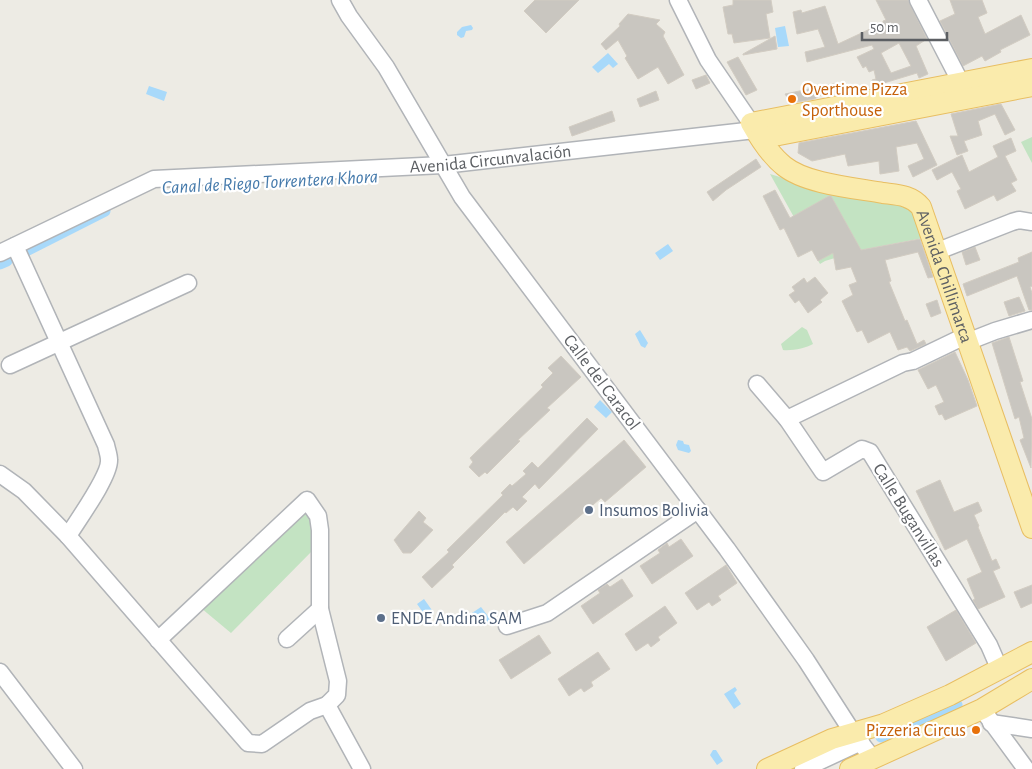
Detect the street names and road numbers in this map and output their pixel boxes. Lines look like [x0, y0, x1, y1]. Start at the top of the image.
street label: Avenida Circunvalación [409, 143, 572, 177]
street label: Avenida Chillimarca [913, 207, 975, 345]
street label: Calle del Caracol [560, 331, 643, 434]
street label: Calle Buganvillas [869, 461, 947, 570]

